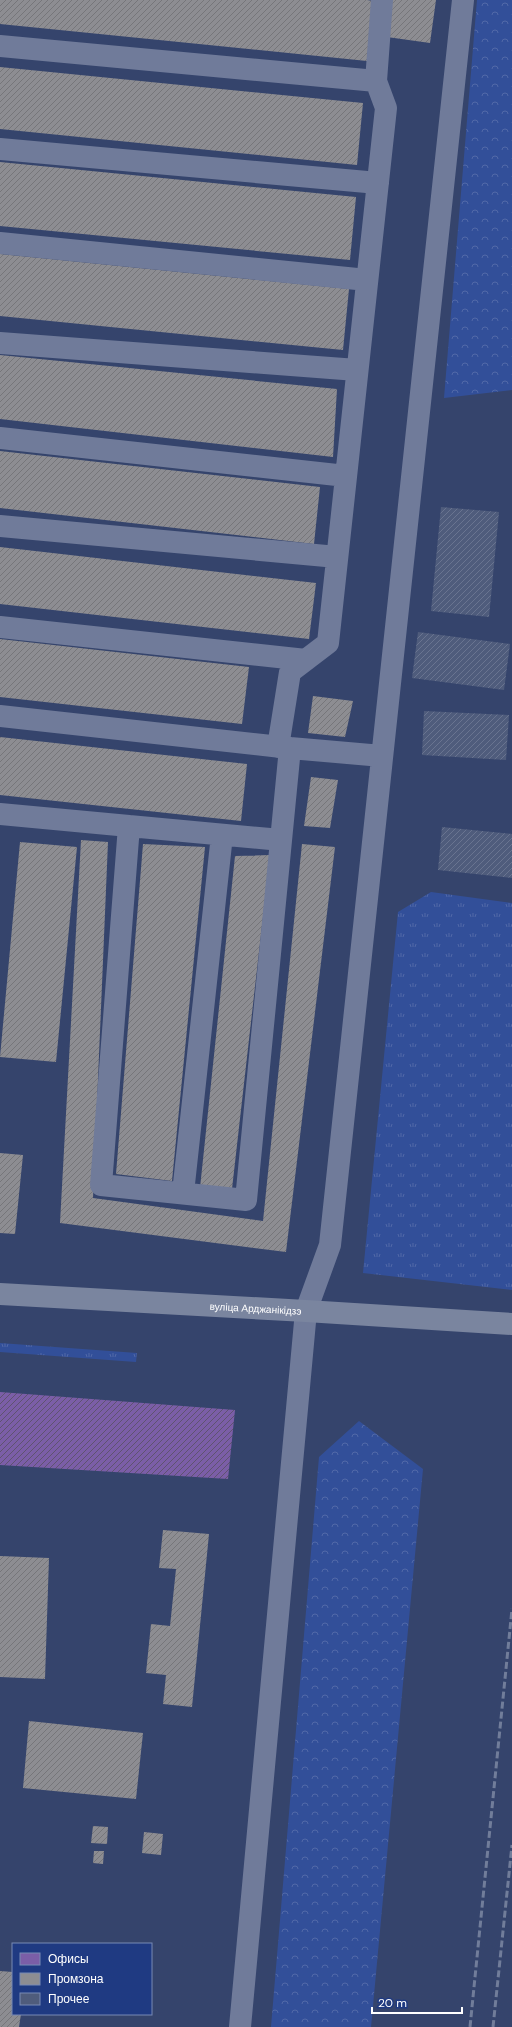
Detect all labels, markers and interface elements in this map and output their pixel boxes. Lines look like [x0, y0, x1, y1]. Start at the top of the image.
street label: вуліца Арджанікідзэ [209, 1299, 302, 1317]
legend [12, 1943, 152, 2015]
text: Офисы [48, 1951, 89, 1967]
text: Промзона [48, 1971, 104, 1987]
scale bar [372, 1989, 462, 2015]
text: Прочее [48, 1991, 90, 2007]
text: 20 m [378, 1995, 407, 2011]

